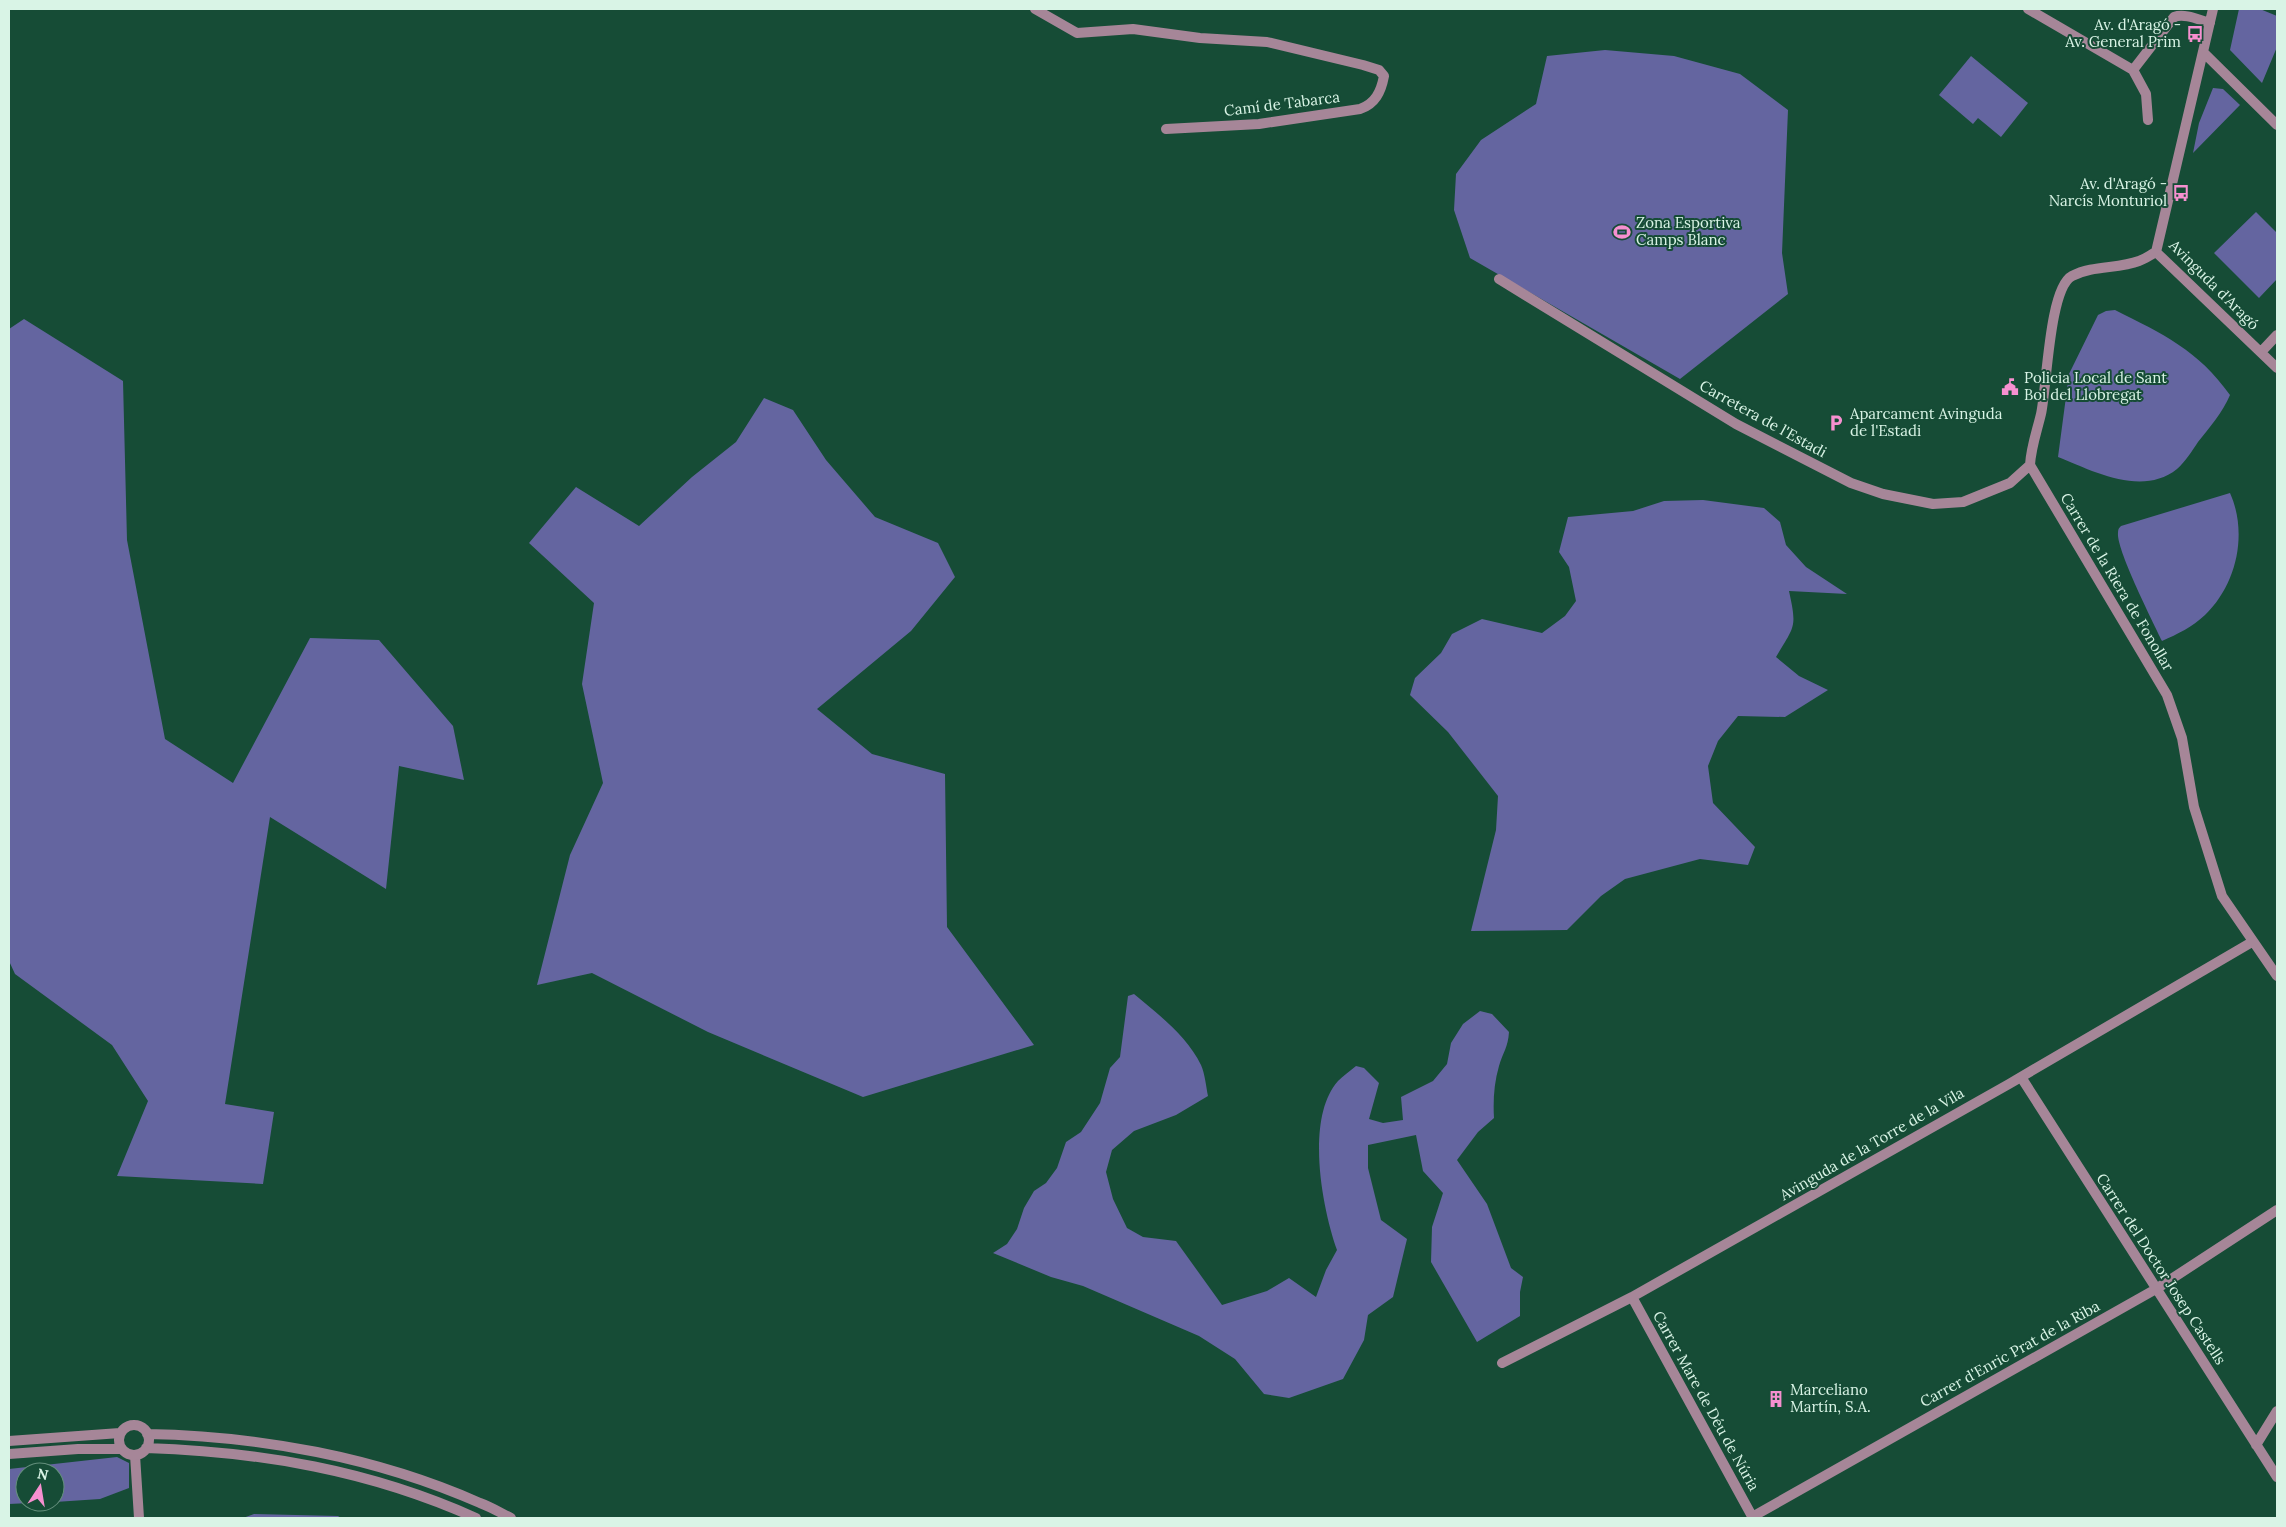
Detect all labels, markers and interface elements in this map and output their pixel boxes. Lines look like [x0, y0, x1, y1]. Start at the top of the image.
place label: Av. d'Aragó - Av. General Prim [2064, 15, 2181, 51]
bus stop icon: Av. d'Aragó - Av. General Prim [2185, 24, 2205, 44]
street label: Camí de Tabarca [1223, 87, 1341, 120]
place label: Av. d'Aragó - Narcís Monturiol [2049, 174, 2167, 210]
bus stop icon: Av. d'Aragó - Narcís Monturiol [2171, 183, 2191, 203]
place label: Zona Esportiva Camps Blanc [1636, 213, 1741, 249]
sports icon: Zona Esportiva Camps Blanc [1612, 222, 1632, 242]
street label: Avinguda d'Aragó [2165, 235, 2264, 334]
place label: Policia Local de Sant Boi del Llobregat [2024, 368, 2167, 404]
street label: Carretera de l'Estadi [1696, 376, 1830, 461]
public building icon: Policia Local de Sant Boi del Llobregat [2000, 377, 2020, 397]
place label: Aparcament Avinguda de l'Estadi [1849, 404, 2003, 440]
parking icon: Aparcament Avinguda de l'Estadi [1826, 413, 1846, 433]
street label: Carrer de la Riera de Fonollar [2057, 489, 2178, 675]
street label: Avinguda de la Torre de la Vila [1775, 1083, 1968, 1205]
street label: Carrer del Doctor Josep Castells [2092, 1170, 2230, 1368]
street label: Carrer d'Enric Prat de la Riba [1917, 1296, 2103, 1411]
street label: Carrer Mare de Déu de Núria [1649, 1307, 1764, 1494]
place label: Marceliano Martín, S.A. [1790, 1380, 1871, 1416]
building icon: Marceliano Martín, S.A. [1766, 1389, 1786, 1409]
north arrow [15, 1462, 65, 1512]
text: N [36, 1464, 50, 1484]

